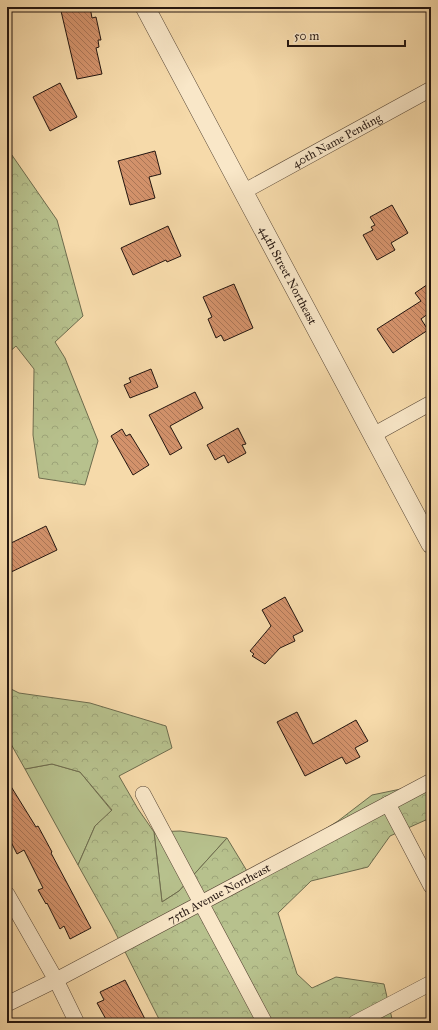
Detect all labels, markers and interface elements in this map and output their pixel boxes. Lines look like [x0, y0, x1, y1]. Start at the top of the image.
scale bar [288, 22, 405, 48]
text: 50 m [294, 29, 319, 43]
street label: 40th Name Pending [290, 110, 385, 171]
street label: 44th Street Northeast [256, 224, 320, 328]
street label: 75th Avenue Northeast [165, 860, 273, 927]

